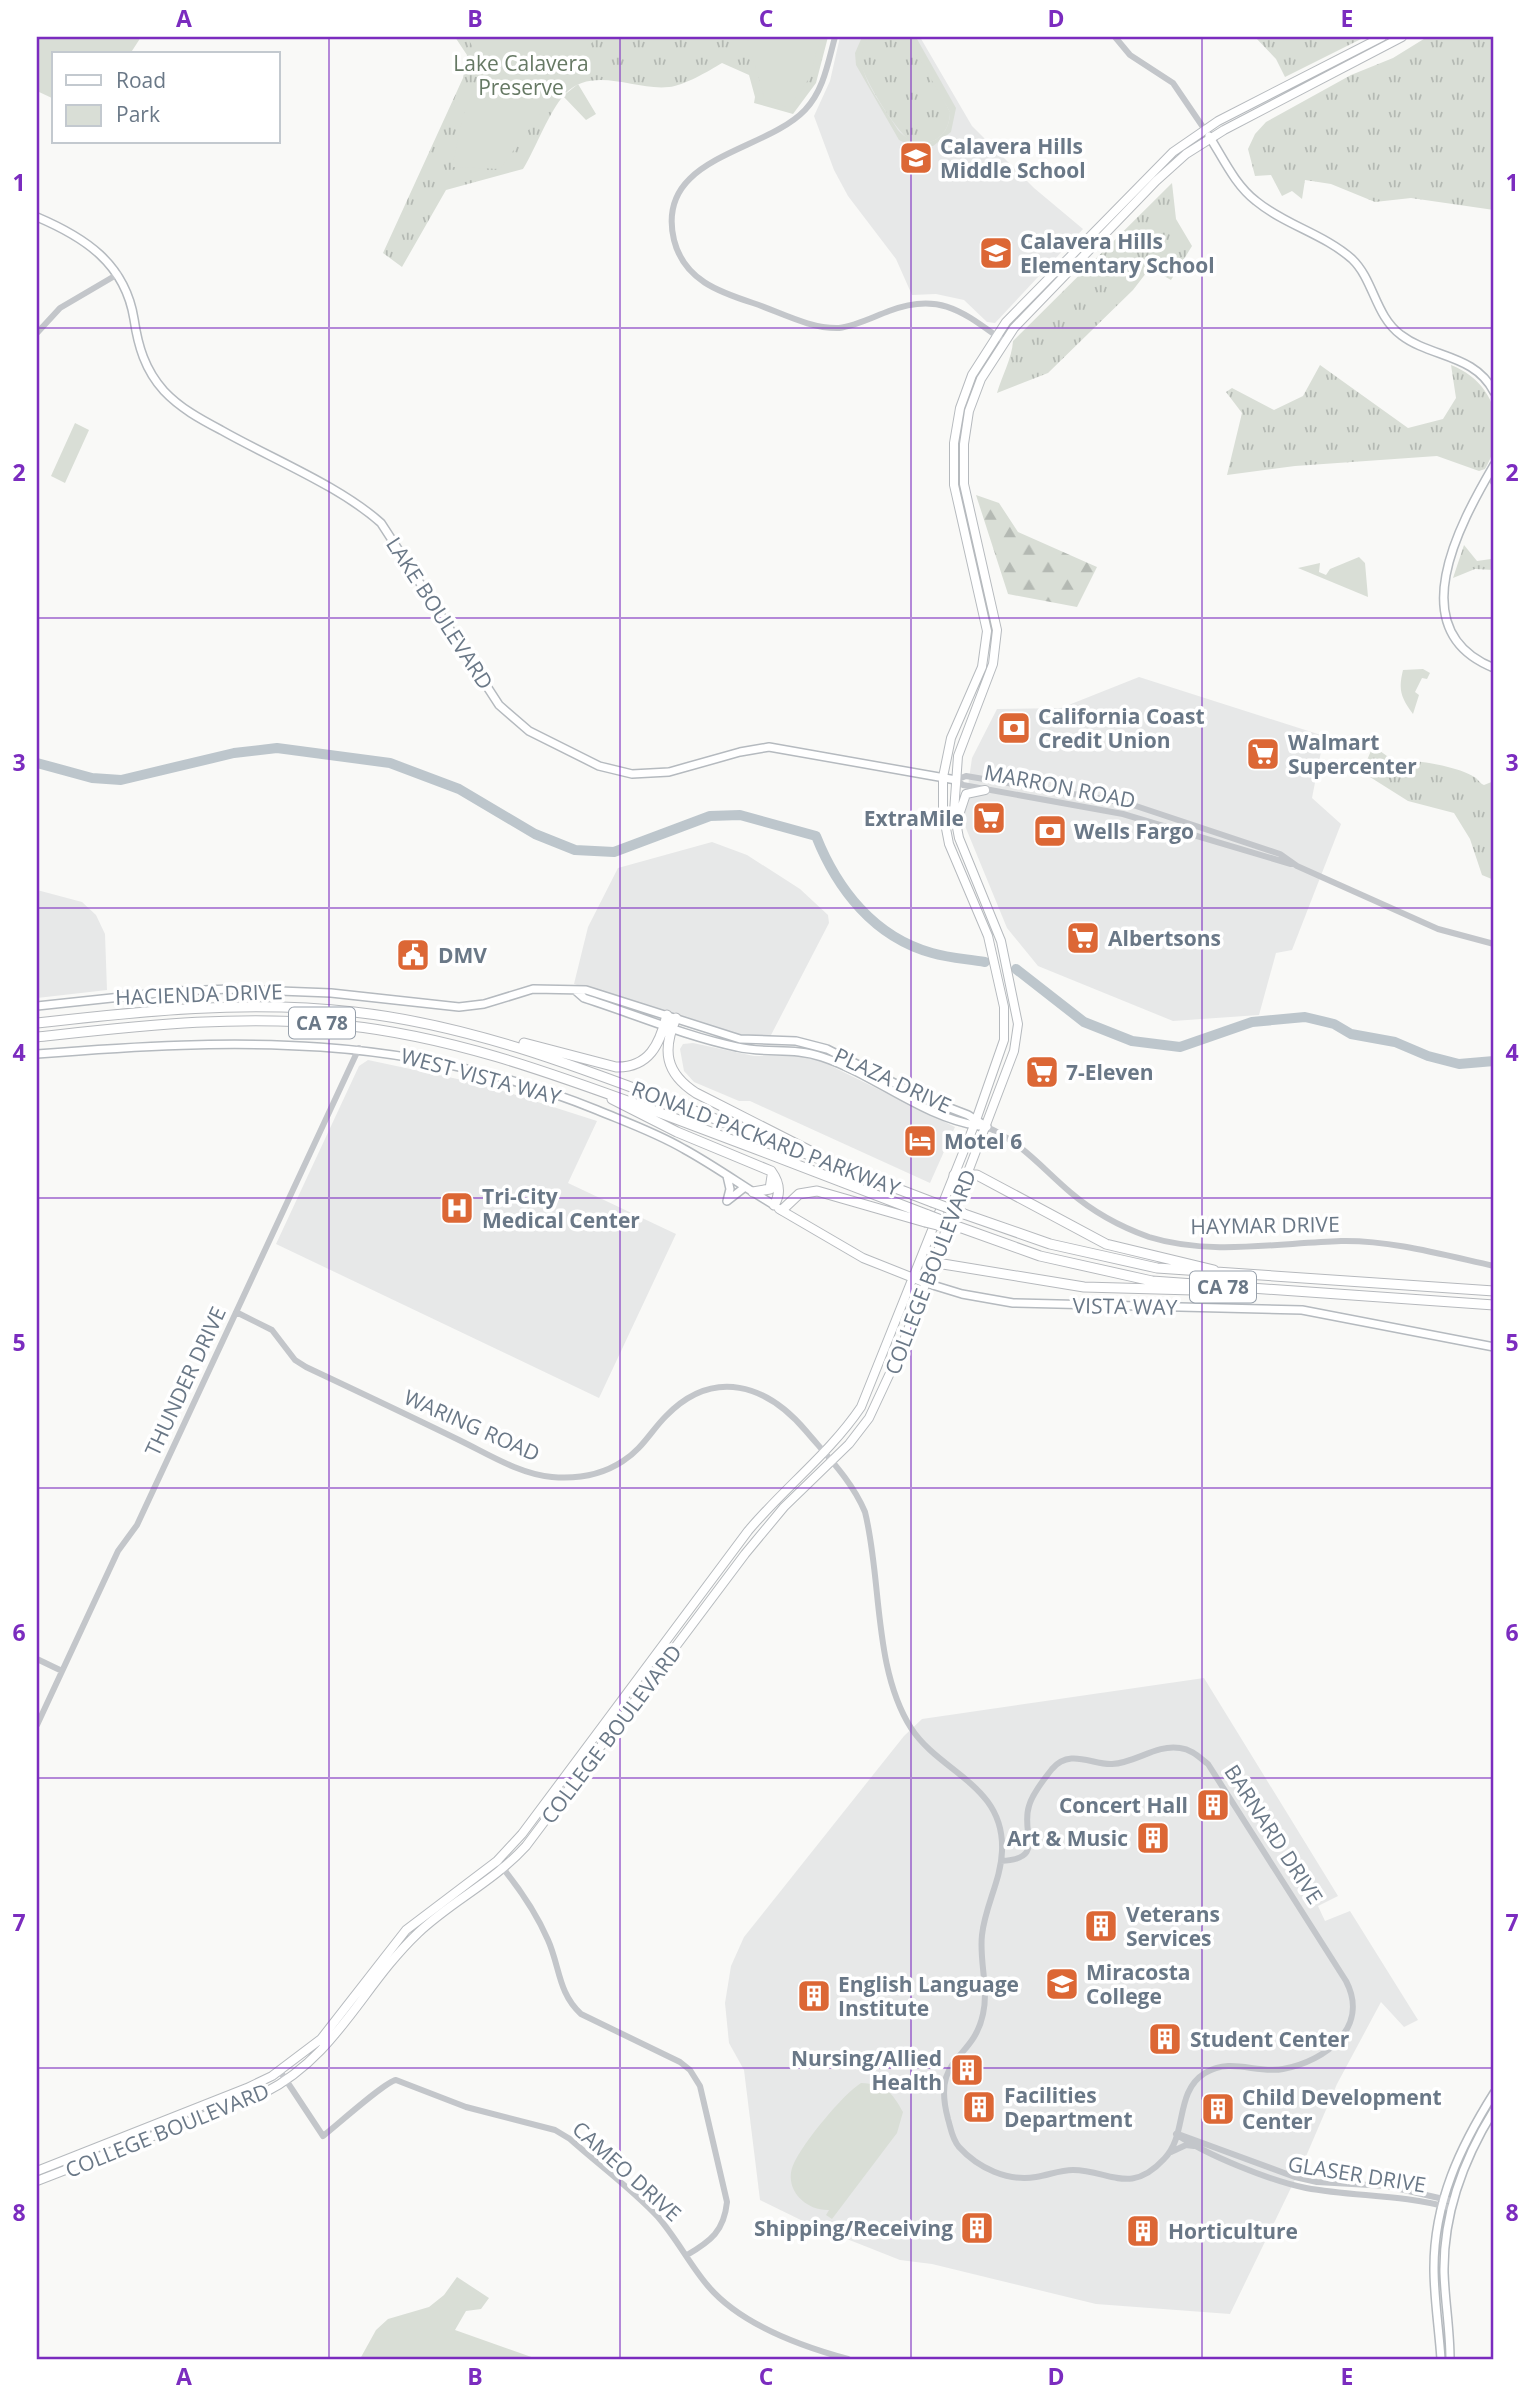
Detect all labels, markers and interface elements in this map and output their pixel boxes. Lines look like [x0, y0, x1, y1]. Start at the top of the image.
text: A [176, 2, 192, 34]
text: B [467, 2, 483, 34]
text: C [759, 2, 773, 34]
text: D [1047, 2, 1065, 34]
text: E [1341, 2, 1353, 34]
park label: Lake Calavera Preserve [453, 49, 589, 101]
legend [52, 52, 280, 144]
text: Road [116, 66, 166, 94]
text: Park [116, 100, 160, 128]
place label: Calavera Hills Middle School [940, 132, 1086, 184]
school or university icon: Calavera Hills Middle School [897, 139, 935, 177]
text: 1 [12, 166, 26, 198]
text: 1 [1505, 166, 1519, 198]
place label: Calavera Hills Elementary School [1020, 227, 1215, 279]
school or university icon: Calavera Hills Elementary School [977, 234, 1015, 272]
text: 2 [12, 456, 26, 488]
text: 2 [1505, 456, 1519, 488]
street label: LAKE BOULEVARD [380, 532, 500, 694]
place label: California Coast Credit Union [1038, 702, 1205, 754]
bank icon: California Coast Credit Union [995, 709, 1033, 747]
place label: Walmart Supercenter [1288, 728, 1417, 780]
supermarket icon: Walmart Supercenter [1244, 735, 1282, 773]
text: 3 [12, 746, 26, 778]
text: 3 [1505, 746, 1519, 778]
street label: MARRON ROAD [982, 758, 1138, 814]
supermarket icon: ExtraMile [970, 799, 1008, 837]
place label: ExtraMile [864, 804, 964, 832]
bank icon: Wells Fargo [1031, 812, 1069, 850]
place label: Wells Fargo [1074, 817, 1194, 845]
supermarket icon: Albertsons [1064, 919, 1102, 957]
place label: Albertsons [1108, 924, 1221, 952]
public building icon: DMV [394, 936, 432, 974]
place label: DMV [438, 941, 487, 969]
street label: HACIENDA DRIVE [115, 977, 283, 1011]
road number: CA 78 [289, 1007, 355, 1038]
text: 4 [12, 1036, 26, 1068]
text: 4 [1505, 1036, 1519, 1068]
street label: WEST VISTA WAY [398, 1041, 564, 1111]
street label: PLAZA DRIVE [830, 1041, 956, 1119]
supermarket icon: 7-Eleven [1023, 1053, 1061, 1091]
place label: 7-Eleven [1066, 1058, 1154, 1086]
street label: RONALD PACKARD PARKWAY [628, 1074, 904, 1202]
hotel icon: Motel 6 [901, 1122, 939, 1160]
place label: Motel 6 [944, 1127, 1022, 1155]
street label: COLLEGE BOULEVARD [878, 1166, 982, 1378]
place label: Tri-City Medical Center [482, 1182, 640, 1234]
hospital icon: Tri-City Medical Center [438, 1189, 476, 1227]
street label: HAYMAR DRIVE [1190, 1210, 1340, 1240]
road number: CA 78 [1190, 1272, 1256, 1302]
street label: VISTA WAY [1072, 1291, 1178, 1321]
street label: THUNDER DRIVE [138, 1302, 232, 1460]
text: 5 [12, 1326, 26, 1358]
text: 5 [1505, 1326, 1519, 1358]
street label: WARING ROAD [400, 1383, 544, 1467]
text: 6 [12, 1616, 26, 1648]
text: 6 [1505, 1616, 1519, 1648]
street label: COLLEGE BOULEVARD [534, 1639, 688, 1829]
street label: BARNARD DRIVE [1218, 1759, 1330, 1909]
building icon: Concert Hall [1194, 1786, 1232, 1824]
place label: Concert Hall [1059, 1791, 1188, 1819]
building icon: Art & Music [1134, 1819, 1172, 1857]
place label: Art & Music [1007, 1824, 1128, 1852]
place label: Veterans Services [1126, 1900, 1220, 1952]
text: 7 [12, 1906, 26, 1938]
text: 7 [1505, 1906, 1519, 1938]
building icon: Veterans Services [1082, 1907, 1120, 1945]
place label: Miracosta College [1086, 1958, 1190, 2010]
school or university icon: Miracosta College [1043, 1965, 1081, 2003]
place label: English Language Institute [838, 1970, 1019, 2022]
building icon: English Language Institute [795, 1977, 833, 2015]
building icon: Student Center [1146, 2020, 1184, 2058]
place label: Student Center [1190, 2025, 1350, 2053]
place label: Nursing/Allied Health [791, 2044, 942, 2096]
building icon: Nursing/Allied Health [948, 2051, 986, 2089]
street label: COLLEGE BOULEVARD [61, 2076, 273, 2184]
place label: Facilities Department [1004, 2081, 1133, 2133]
place label: Child Development Center [1242, 2083, 1442, 2135]
building icon: Facilities Department [960, 2088, 998, 2126]
building icon: Child Development Center [1199, 2090, 1237, 2128]
street label: CAMEO DRIVE [567, 2115, 687, 2227]
street label: GLASER DRIVE [1286, 2149, 1428, 2199]
text: 8 [12, 2196, 26, 2228]
text: 8 [1505, 2196, 1519, 2228]
building icon: Shipping/Receiving [958, 2209, 996, 2247]
building icon: Horticulture [1124, 2212, 1162, 2250]
place label: Shipping/Receiving [754, 2214, 953, 2242]
place label: Horticulture [1168, 2217, 1298, 2245]
text: A [176, 2360, 192, 2392]
text: B [467, 2360, 483, 2392]
text: C [759, 2360, 773, 2392]
text: D [1047, 2360, 1065, 2392]
text: E [1341, 2360, 1353, 2392]

